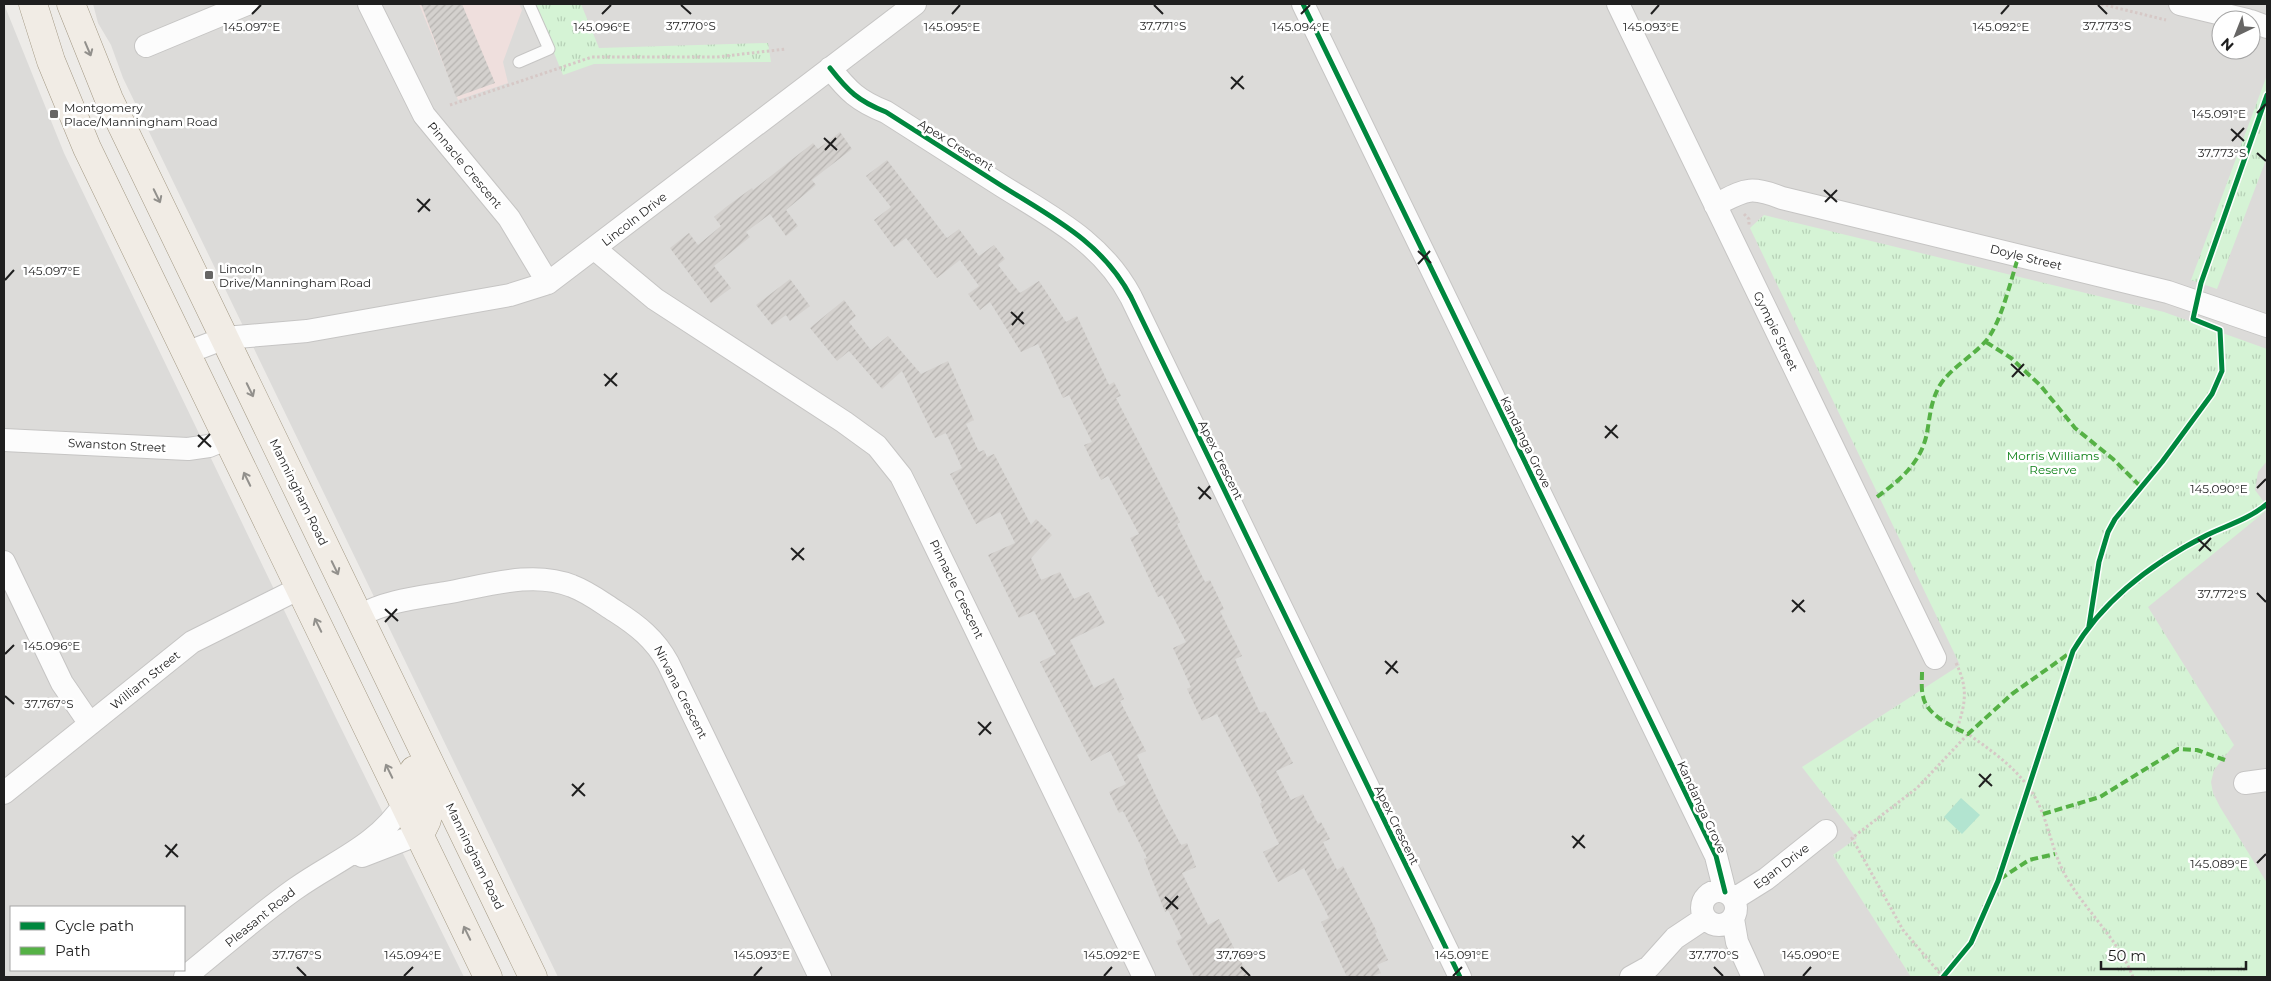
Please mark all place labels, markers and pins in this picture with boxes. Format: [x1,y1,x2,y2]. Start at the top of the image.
place label: Montgomery Place/Manningham Road [64,100,218,129]
marker: Montgomery Place/Manningham Road [48,108,60,120]
place label: Lincoln Drive/Manningham Road [219,261,371,290]
marker: Lincoln Drive/Manningham Road [203,269,215,281]

